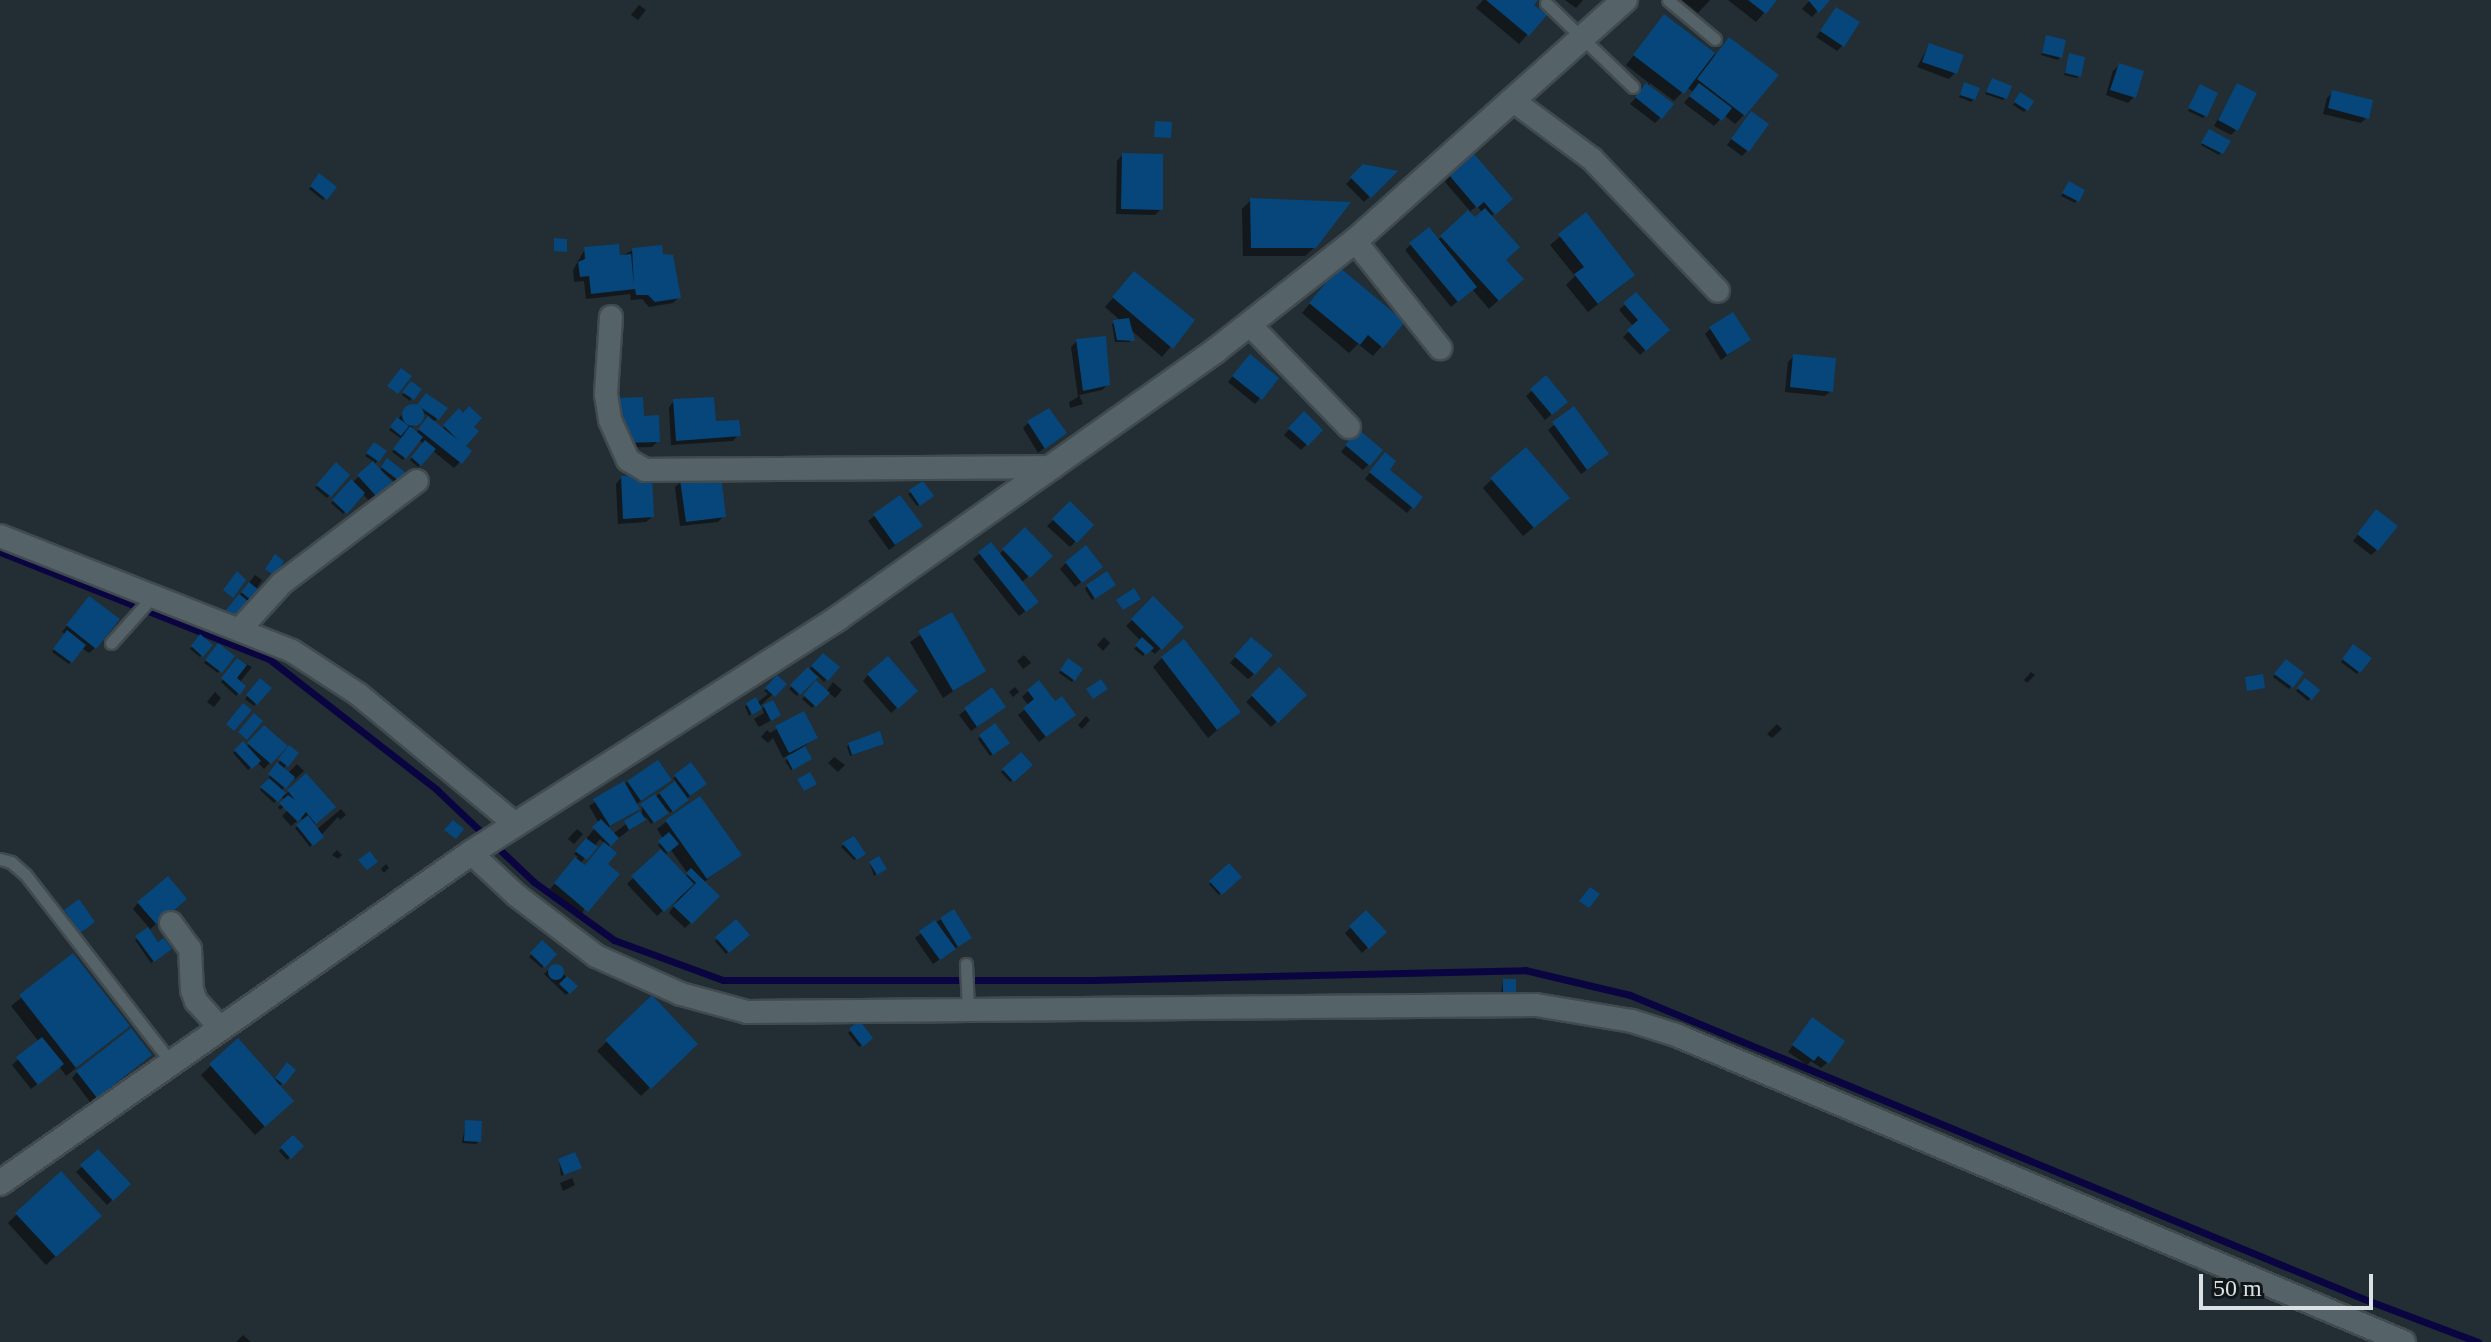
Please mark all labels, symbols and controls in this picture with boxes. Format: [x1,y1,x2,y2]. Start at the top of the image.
scale bar [2203,1258,2377,1308]
text: 50 m [2213,1275,2262,1301]

